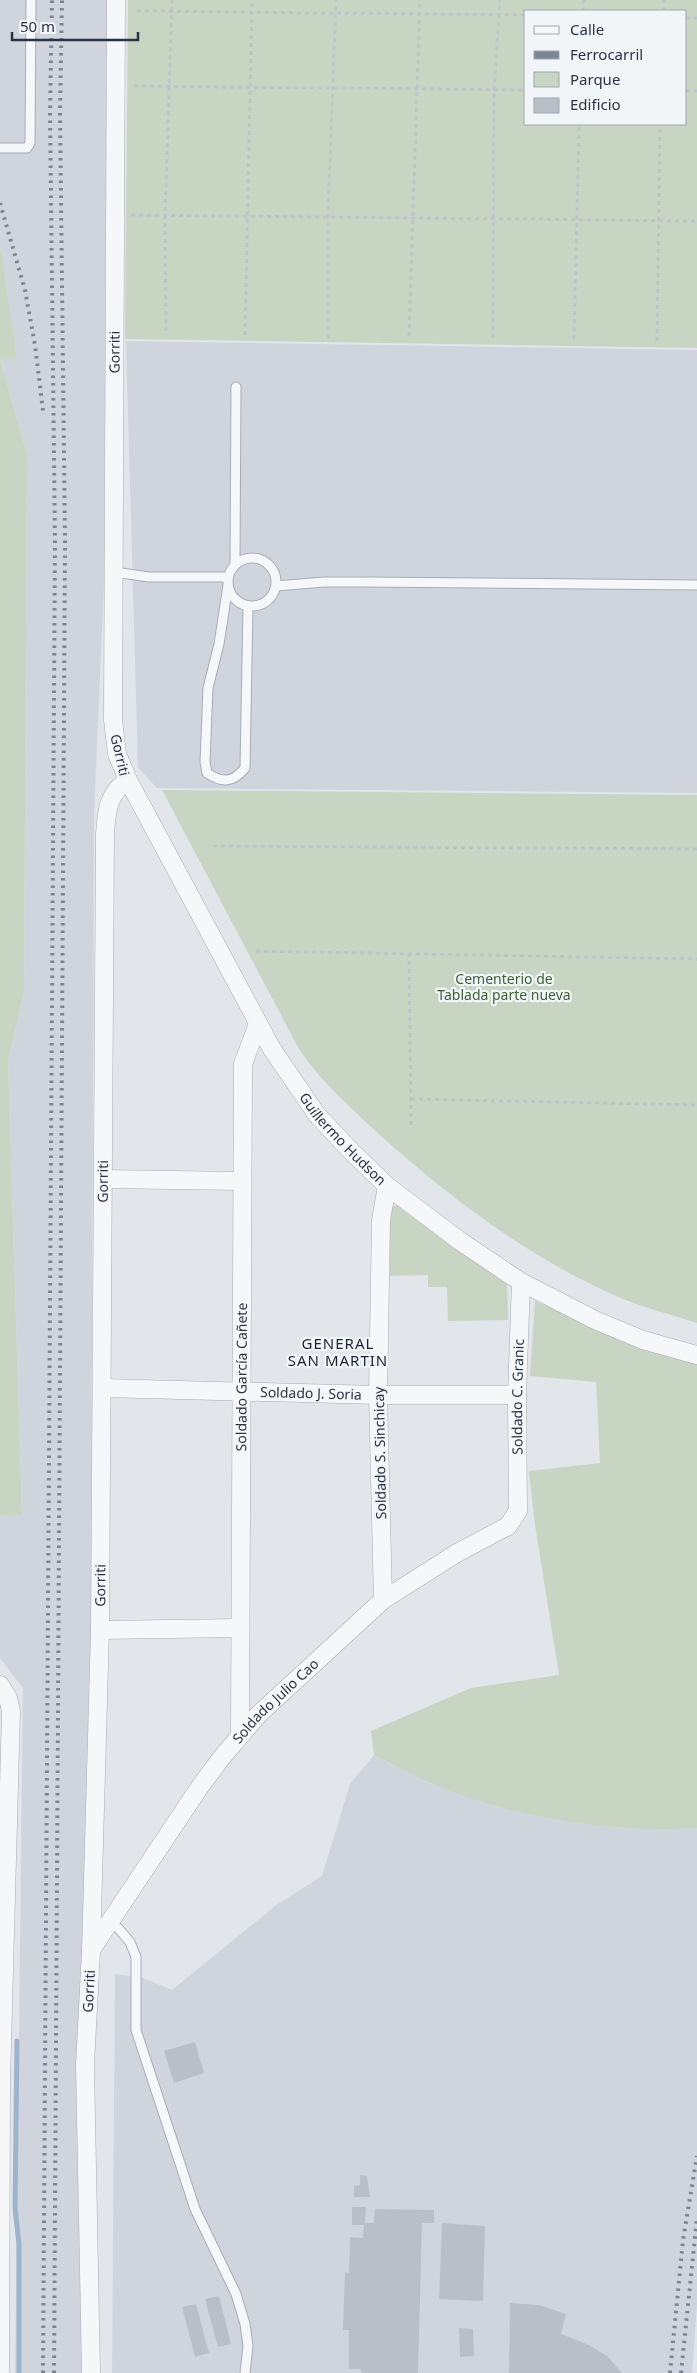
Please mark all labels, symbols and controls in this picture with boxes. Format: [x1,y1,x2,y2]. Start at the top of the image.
scale bar [12,10,139,42]
legend [524,10,687,125]
text: 50 m [20,16,55,36]
text: Calle [570,19,604,39]
text: Ferrocarril [570,44,643,64]
text: Parque [570,69,620,89]
text: Edificio [570,94,621,114]
street label: Gorriti [104,331,124,374]
street label: Gorriti [106,732,135,778]
park label: Cementerio de Tablada parte nueva [437,969,571,1004]
street label: Guillermo Hudson [295,1089,391,1189]
street label: Gorriti [93,1160,112,1203]
street label: Soldado García Cañete [231,1303,251,1451]
district label: GENERAL SAN MARTIN [288,1333,388,1370]
street label: Soldado C. Granic [507,1338,528,1455]
street label: Soldado J. Soria [260,1382,362,1404]
street label: Soldado S. Sinchicay [369,1386,390,1520]
street label: Gorriti [90,1564,109,1607]
street label: Soldado Julio Cao [228,1654,323,1747]
street label: Gorriti [78,1969,99,2013]

